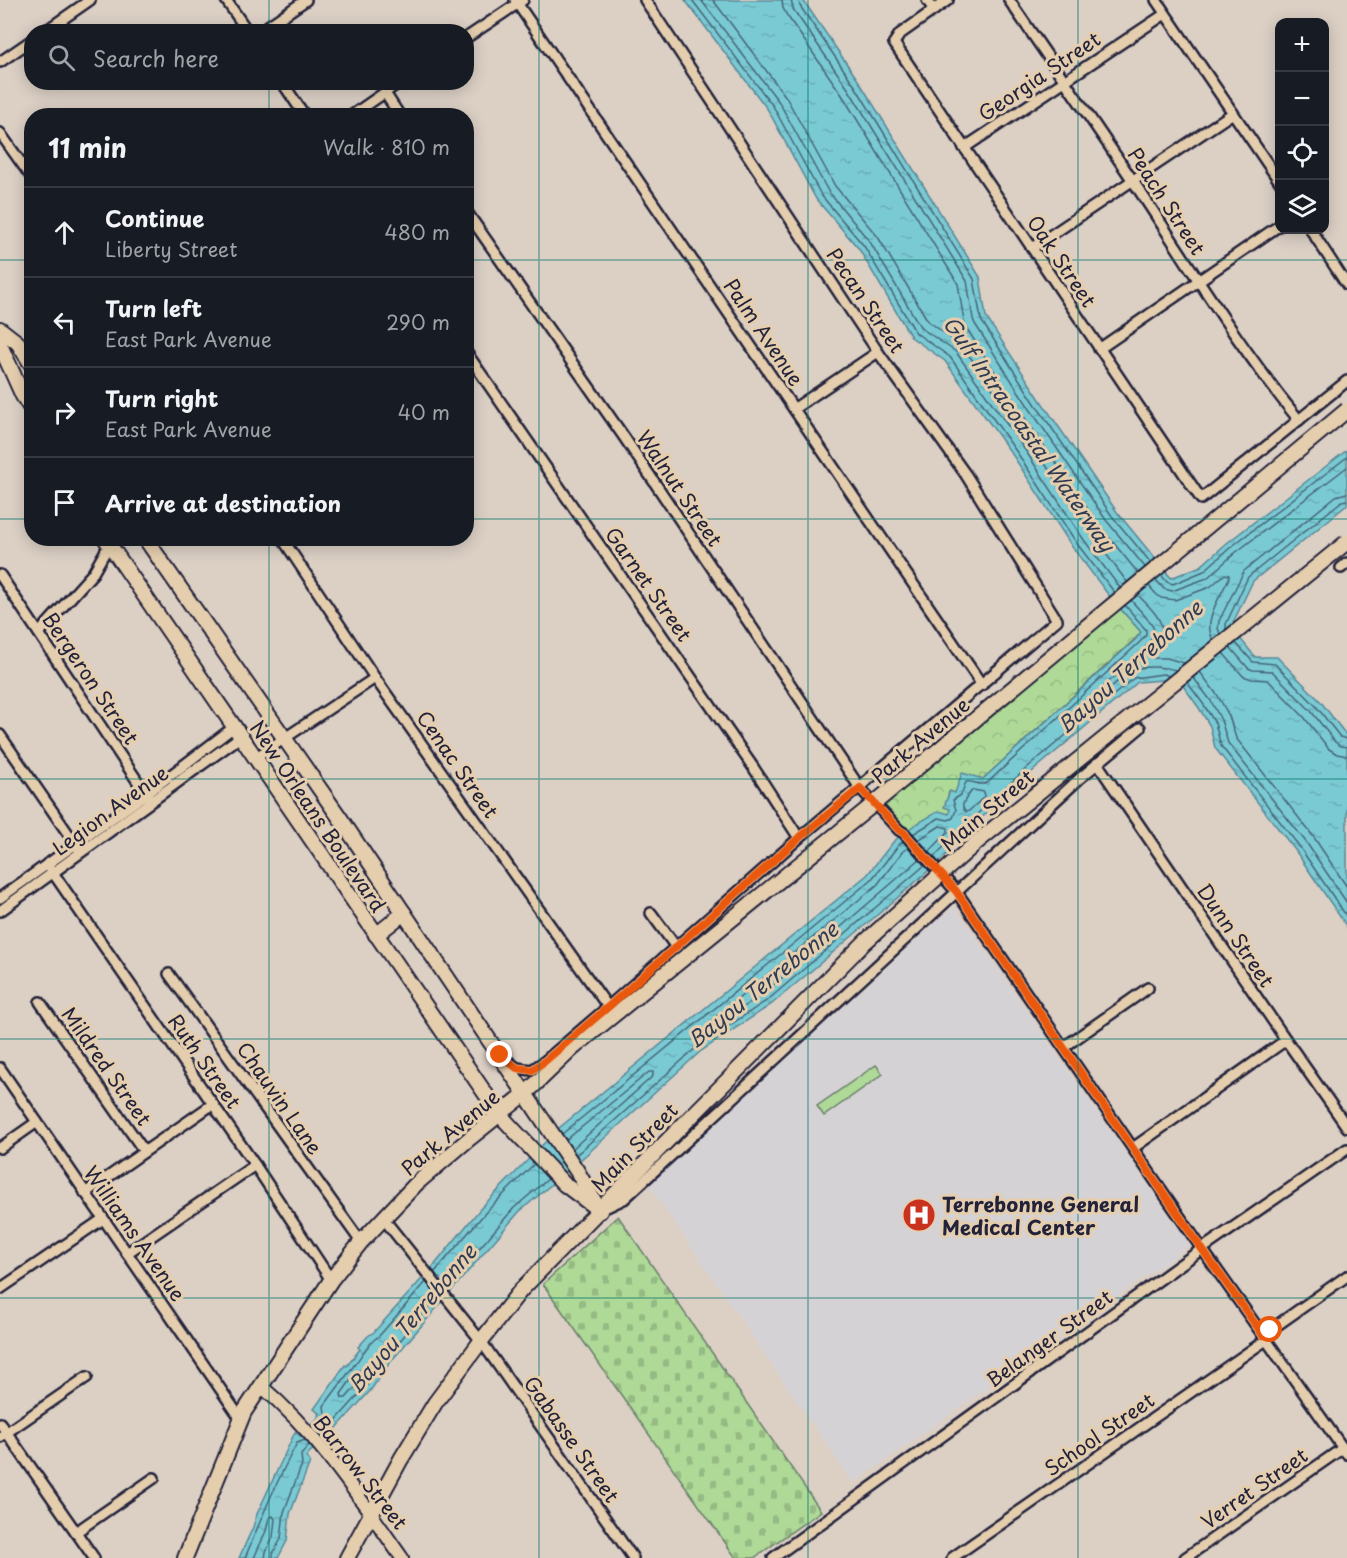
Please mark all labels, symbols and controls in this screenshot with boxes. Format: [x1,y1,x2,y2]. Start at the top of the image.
map controls [1275,18,1329,234]
button: + [1275,18,1329,72]
search box [24,24,474,90]
street label: Georgia Street [972,24,1106,128]
icon: search [45,41,78,74]
text: Search here [93,41,219,74]
button: − [1275,72,1329,126]
button: locate [1275,126,1329,180]
text: 11 min [48,128,127,167]
text: Walk · 810 m [323,132,450,162]
street label: Peach Street [1121,141,1213,261]
button: layers [1275,180,1329,234]
text: Continue [105,201,204,234]
street label: Oak Street [1020,209,1104,313]
icon: ahead [48,216,81,249]
text: 480 m [385,217,450,247]
text: Liberty Street [105,234,237,264]
street label: Pecan Street [820,241,912,359]
street label: Palm Avenue [717,272,811,392]
text: Turn left [105,291,202,324]
icon: left [48,306,81,339]
text: 290 m [386,307,450,337]
water label: Gulf Intracoastal Waterway [936,309,1125,559]
text: East Park Avenue [105,324,272,354]
text: Turn right [105,381,218,414]
icon: right [48,396,81,429]
text: 40 m [398,397,450,427]
text: East Park Avenue [105,414,272,444]
street label: Walnut Street [630,424,730,552]
icon: arrive [48,486,81,519]
text: Arrive at destination [105,486,341,519]
street label: Garnet Street [598,521,700,647]
water label: Bayou Terrebonne [1049,591,1210,740]
street label: Bergeron Street [36,606,146,750]
street label: Park Avenue [864,690,976,790]
street label: Cenac Street [410,704,506,824]
street label: New Orleans Boulevard [243,714,393,918]
street label: Legion Avenue [46,758,174,862]
street label: Main Street [934,762,1040,858]
street label: Dunn Street [1190,877,1282,993]
water label: Bayou Terrebonne [680,912,846,1055]
street label: Mildred Street [55,1000,159,1132]
street label: Ruth Street [161,1008,249,1114]
street label: Chauvin Lane [230,1035,330,1161]
route end [486,1041,512,1067]
street label: Park Avenue [394,1082,506,1182]
street label: Main Street [584,1096,684,1198]
street label: Williams Avenue [77,1159,193,1307]
place label: Terrebonne General Medical Center [942,1189,1139,1242]
hospital icon: Terrebonne General Medical Center [901,1197,937,1233]
water label: Bayou Terrebonne [339,1235,484,1400]
street label: Belanger Street [980,1282,1118,1394]
route start [1256,1316,1282,1342]
street label: Gabasse Street [517,1369,627,1509]
street label: School Street [1038,1385,1160,1483]
street label: Barrow Street [307,1408,415,1536]
street label: Verret Street [1195,1440,1313,1536]

